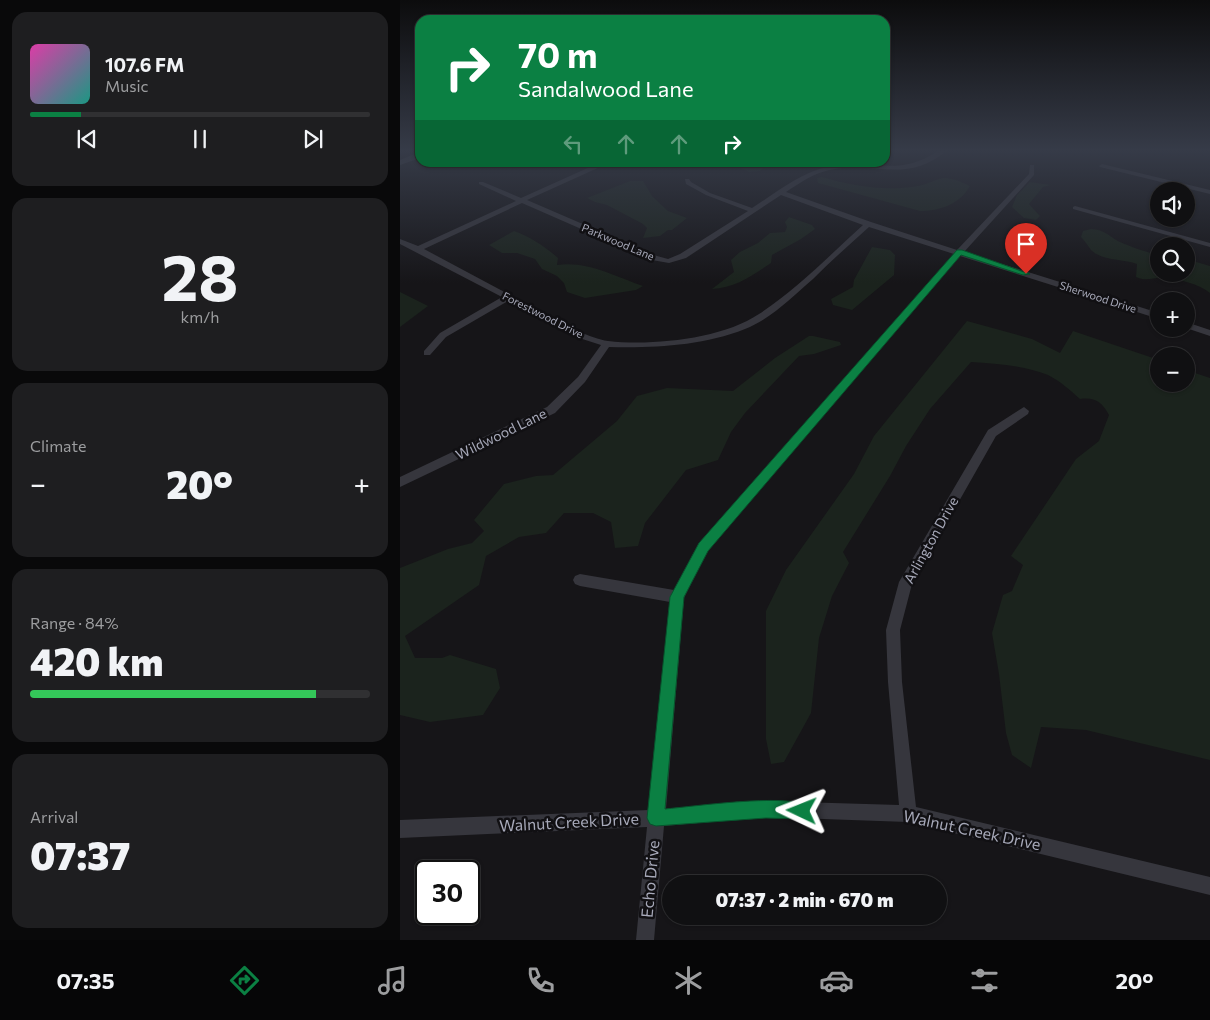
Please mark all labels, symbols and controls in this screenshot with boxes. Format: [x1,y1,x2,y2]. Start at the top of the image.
text: 70 m [518,32,598,75]
icon: right [435,35,500,100]
text: 107.6 FM [105,53,184,76]
text: Sandalwood Lane [518,75,694,102]
text: Music [105,76,149,95]
icon: previous [73,125,101,153]
icon: pause [186,125,214,153]
icon: next [299,125,327,153]
icon: left [559,130,587,158]
icon: ahead [612,130,640,158]
icon: ahead [665,130,693,158]
icon: right [718,130,746,158]
map controls [1150,182,1195,392]
button: sound [1150,182,1195,227]
street label: Parkwood Lane [580,220,657,263]
pin [1005,223,1047,274]
icon: arrive [1012,230,1040,258]
text: 28 [162,235,238,314]
button: search [1150,237,1195,282]
street label: Sherwood Drive [1058,278,1138,315]
street label: Forestwood Drive [501,289,586,341]
button: + [1150,292,1195,337]
text: km/h [181,307,219,326]
button: − [1150,347,1195,392]
street label: Wildwood Lane [453,404,549,463]
text: Climate [30,436,86,455]
text: 20° [166,460,233,507]
text: − [30,466,46,500]
text: + [354,466,370,500]
street label: Arlington Drive [900,493,961,586]
text: Range · 84% [30,613,118,632]
text: 420 km [30,637,164,684]
position arrow [775,784,827,836]
street label: Walnut Creek Drive [902,806,1043,853]
text: Arrival [30,807,78,826]
street label: Walnut Creek Drive [499,808,639,835]
text: 07:37 [30,831,130,878]
street label: Echo Drive [637,839,662,919]
speed limit sign: 30 [415,860,480,925]
text: 07:37 · 2 min · 670 m [715,888,894,911]
icon: directions [227,963,262,998]
icon: music [375,963,410,998]
icon: phone [523,963,558,998]
icon: climate [671,963,706,998]
icon: car [819,963,854,998]
icon: filters [967,963,1002,998]
text: 07:35 [57,967,114,994]
text: 20° [1115,967,1153,994]

